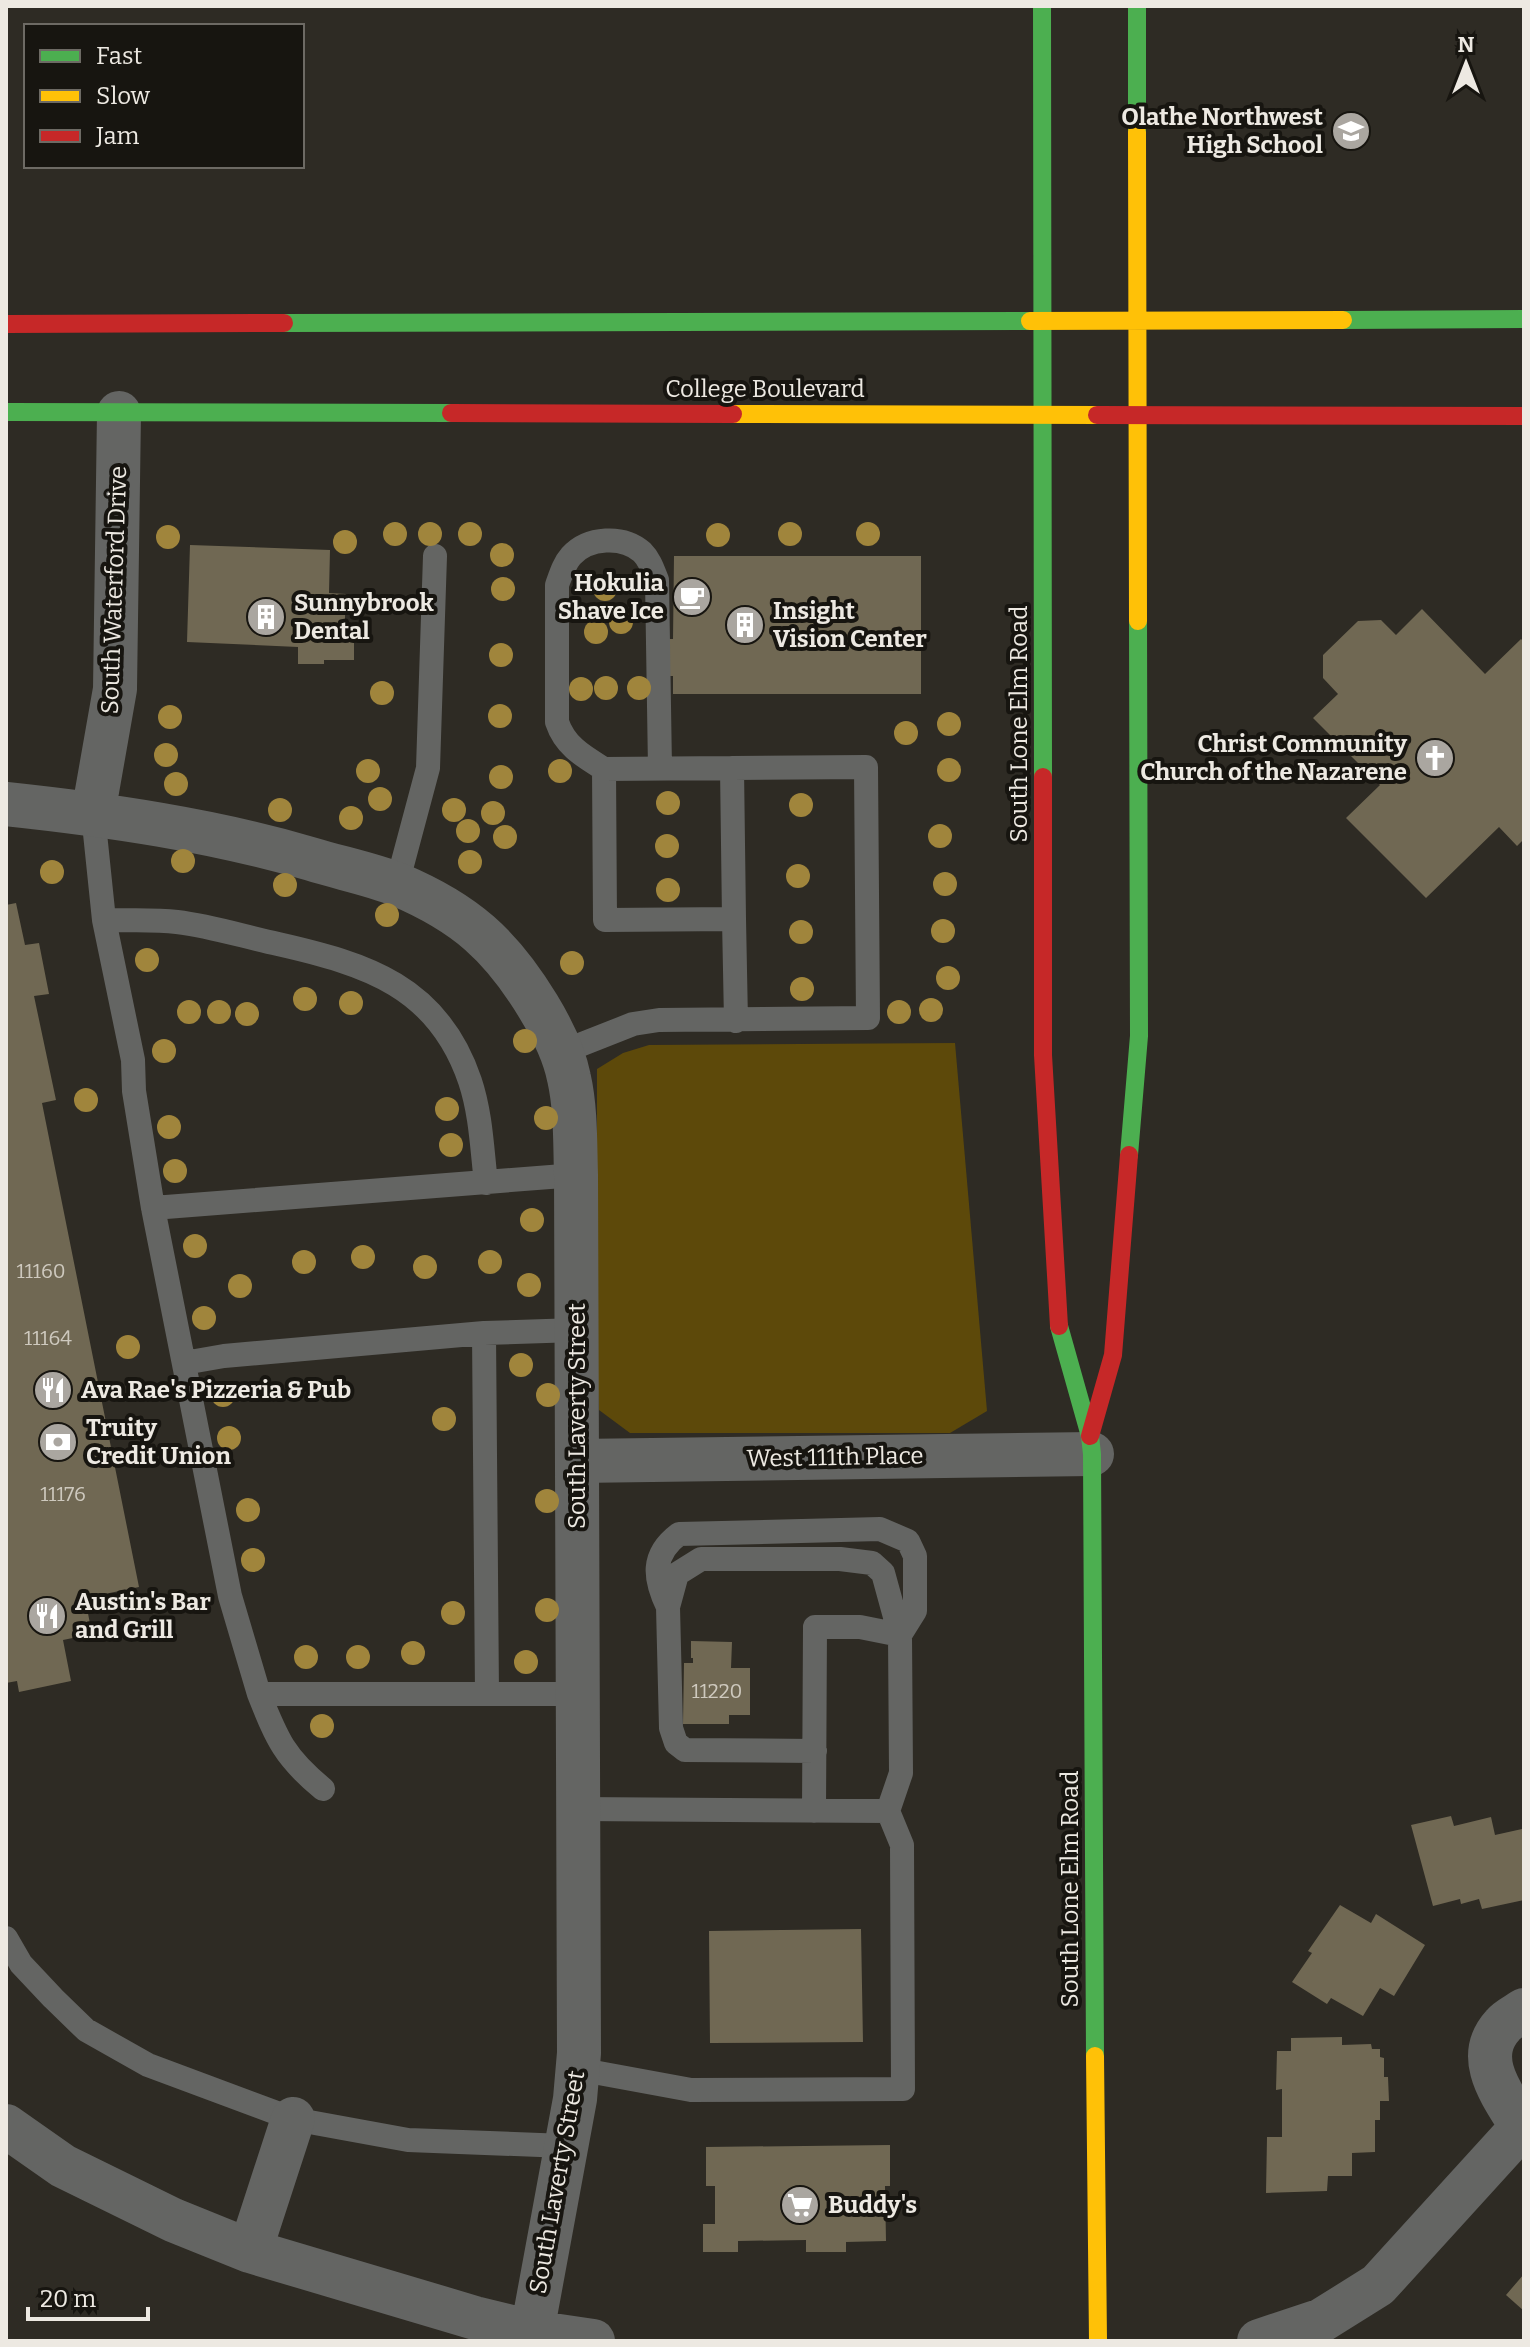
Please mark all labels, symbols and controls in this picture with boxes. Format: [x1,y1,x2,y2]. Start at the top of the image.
legend [24,24,304,168]
north arrow [1426,24,1506,104]
text: N [1458,31,1475,58]
text: Fast [96,42,142,70]
text: Slow [96,82,151,110]
place label: Olathe Northwest High School [1121,103,1324,159]
school or university icon: Olathe Northwest High School [1330,110,1372,152]
text: Jam [95,122,140,150]
street label: College Boulevard [665,375,865,403]
street label: South Waterford Drive [96,465,132,715]
place label: Hokulia Shave Ice [558,569,665,625]
cafe icon: Hokulia Shave Ice [671,576,713,618]
place label: Sunnybrook Dental [294,589,435,645]
building icon: Sunnybrook Dental [245,596,287,638]
place label: Insight Vision Center [773,597,927,653]
building icon: Insight Vision Center [724,604,766,646]
street label: South Lone Elm Road [1005,606,1033,842]
place label: Christ Community Church of the Nazarene [1140,730,1408,786]
church icon: Christ Community Church of the Nazarene [1414,737,1456,779]
house number: 11160 [17,1259,65,1283]
street label: South Laverty Street [563,1303,591,1529]
house number: 11164 [24,1326,72,1350]
restaurant icon: Ava Rae's Pizzeria & Pub [32,1369,74,1411]
place label: Ava Rae's Pizzeria & Pub [81,1376,351,1404]
place label: Truity Credit Union [86,1414,231,1470]
bank icon: Truity Credit Union [37,1421,79,1463]
street label: West 111th Place [746,1441,924,1473]
house number: 11176 [40,1482,86,1506]
place label: Austin's Bar and Grill [75,1588,211,1644]
restaurant icon: Austin's Bar and Grill [26,1595,68,1637]
house number: 11220 [692,1679,742,1703]
street label: South Lone Elm Road [1056,1771,1084,2007]
street label: South Laverty Street [524,2068,590,2296]
supermarket icon: Buddy's [779,2184,821,2226]
place label: Buddy's [828,2191,917,2219]
scale bar [28,2271,148,2321]
text: 20 m [40,2285,96,2313]

